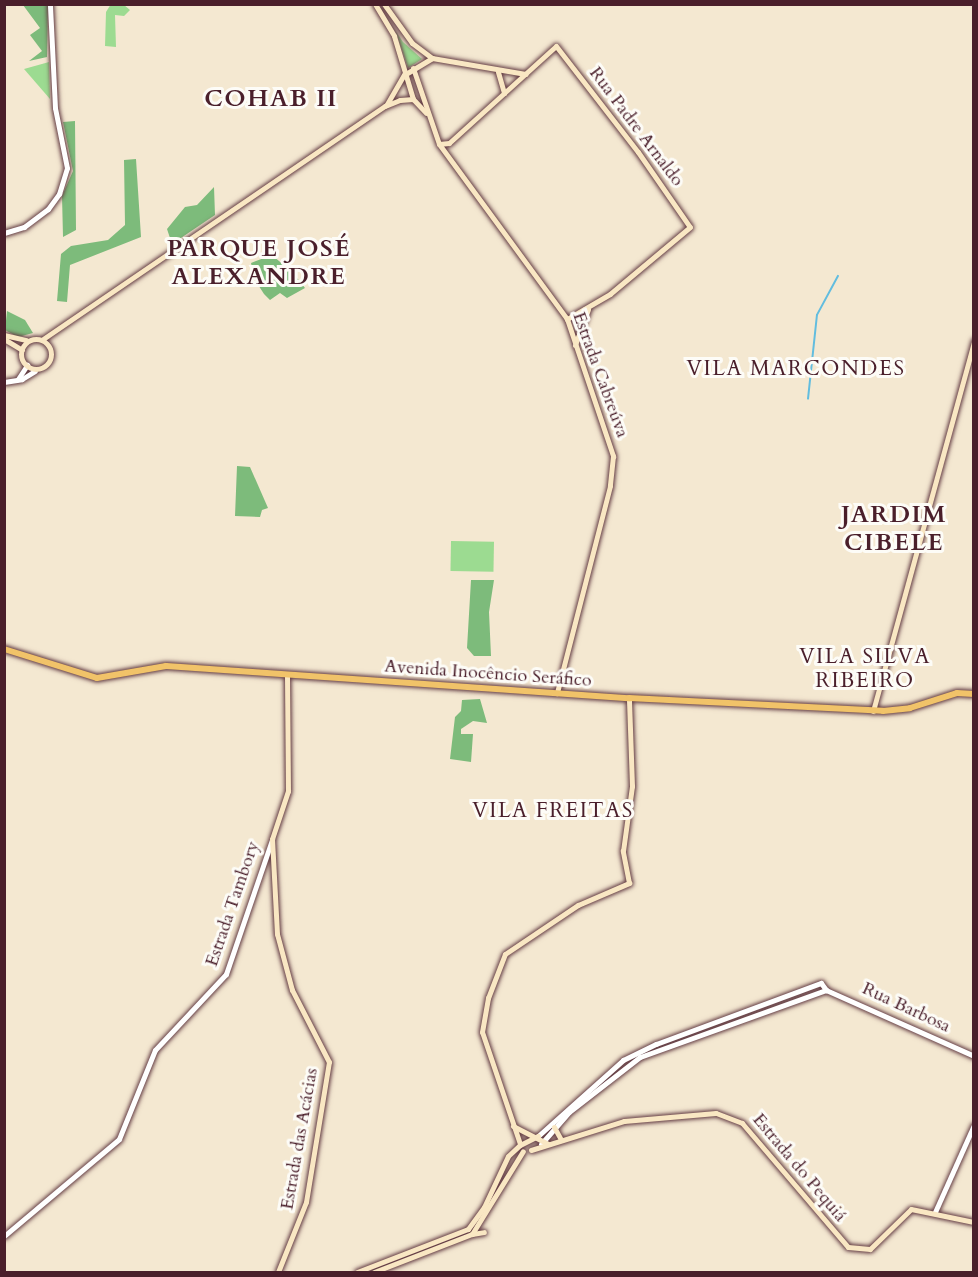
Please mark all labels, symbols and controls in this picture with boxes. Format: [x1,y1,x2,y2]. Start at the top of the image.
street label: Rua Padre Arnaldo [584,63,688,191]
district label: COHAB II [204,85,338,113]
district label: PARQUE JOSÉ ALEXANDRE [167,235,351,291]
street label: Estrada Cabreúva [567,309,633,441]
district label: VILA MARCONDES [687,356,905,382]
district label: JARDIM CIBELE [841,501,947,557]
district label: VILA SILVA RIBEIRO [799,644,931,694]
street label: Avenida Inocêncio Seráfico [384,656,592,692]
district label: VILA FREITAS [472,798,634,824]
street label: Estrada Tambory [201,839,265,969]
street label: Rua Barbosa [859,978,953,1038]
street label: Estrada das Acácias [277,1066,323,1212]
street label: Estrada do Pequiá [747,1109,851,1227]

